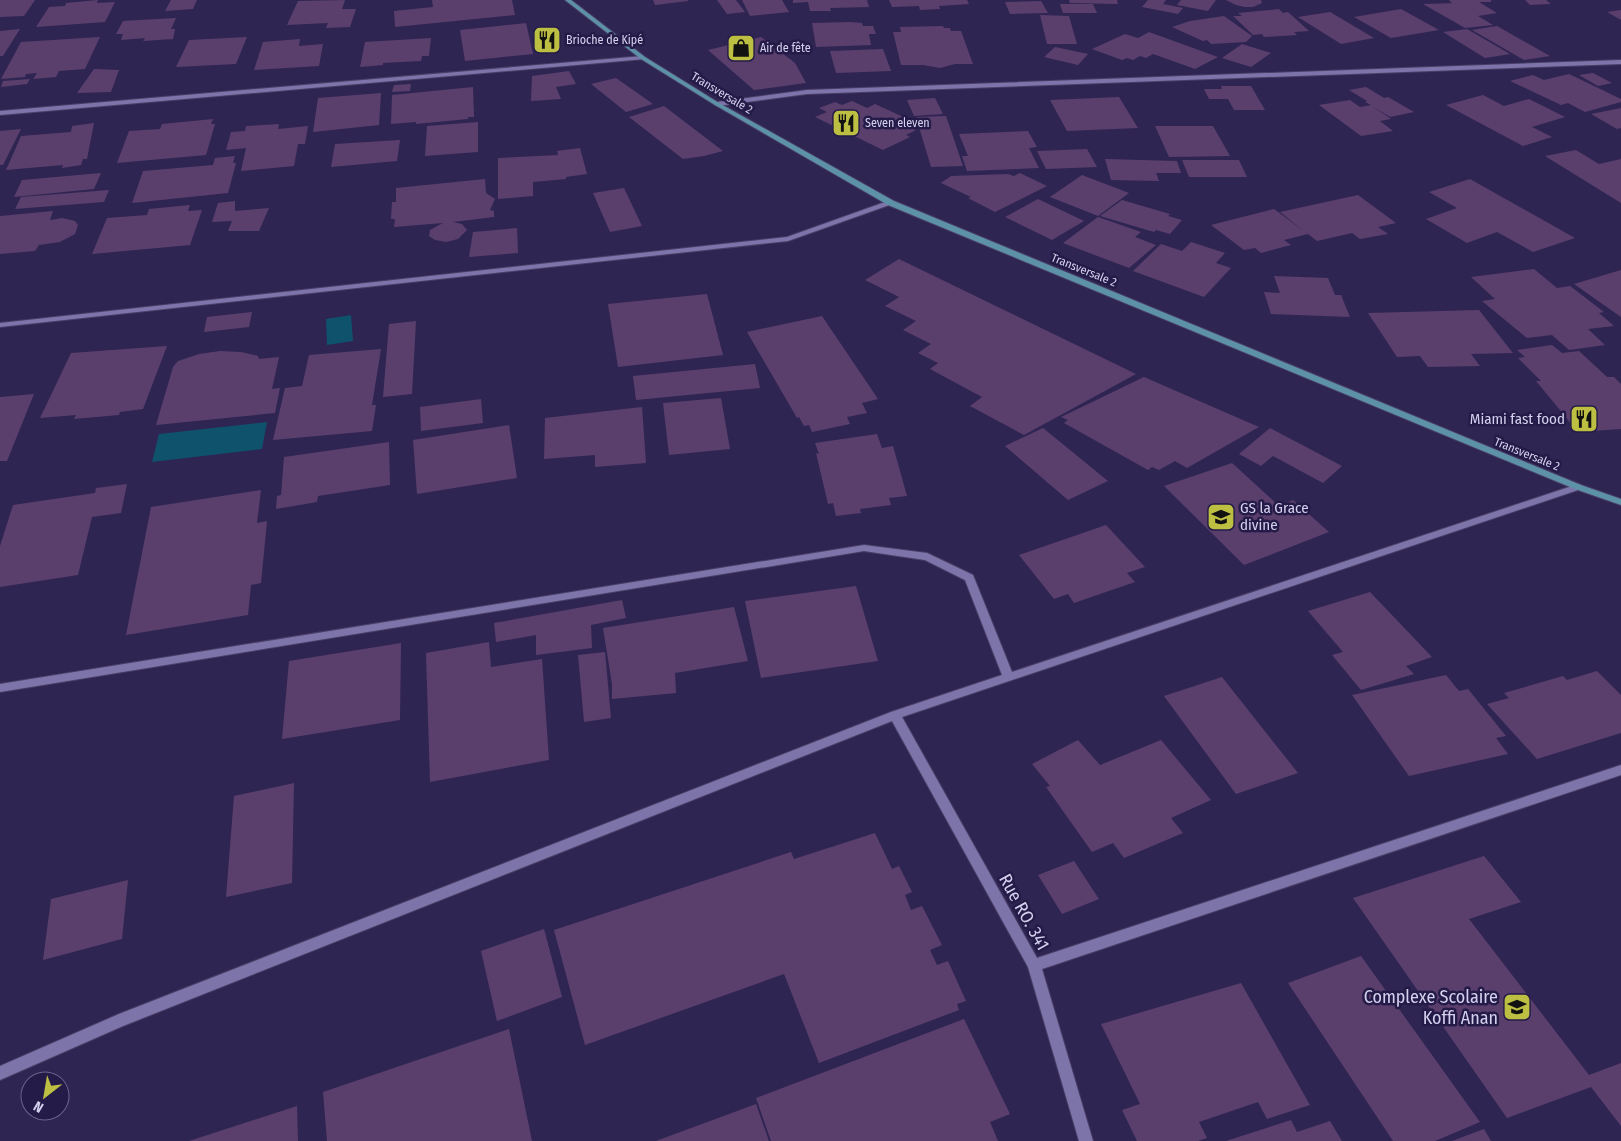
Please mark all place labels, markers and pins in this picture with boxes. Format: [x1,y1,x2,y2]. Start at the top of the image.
restaurant icon: Brioche de Kipé [532,25,562,55]
place label: Brioche de Kipé [566,33,643,47]
shop icon: Air de fête [726,33,756,63]
place label: Air de fête [760,41,811,55]
restaurant icon: Seven eleven [831,108,861,138]
place label: Seven eleven [865,116,930,130]
restaurant icon: Miami fast food [1569,404,1599,434]
place label: Miami fast food [1470,410,1565,428]
place label: GS la Grace divine [1240,499,1309,534]
school or university icon: GS la Grace divine [1206,502,1236,532]
place label: Complexe Scolaire Koffi Anan [1364,986,1498,1029]
school or university icon: Complexe Scolaire Koffi Anan [1502,992,1532,1022]

